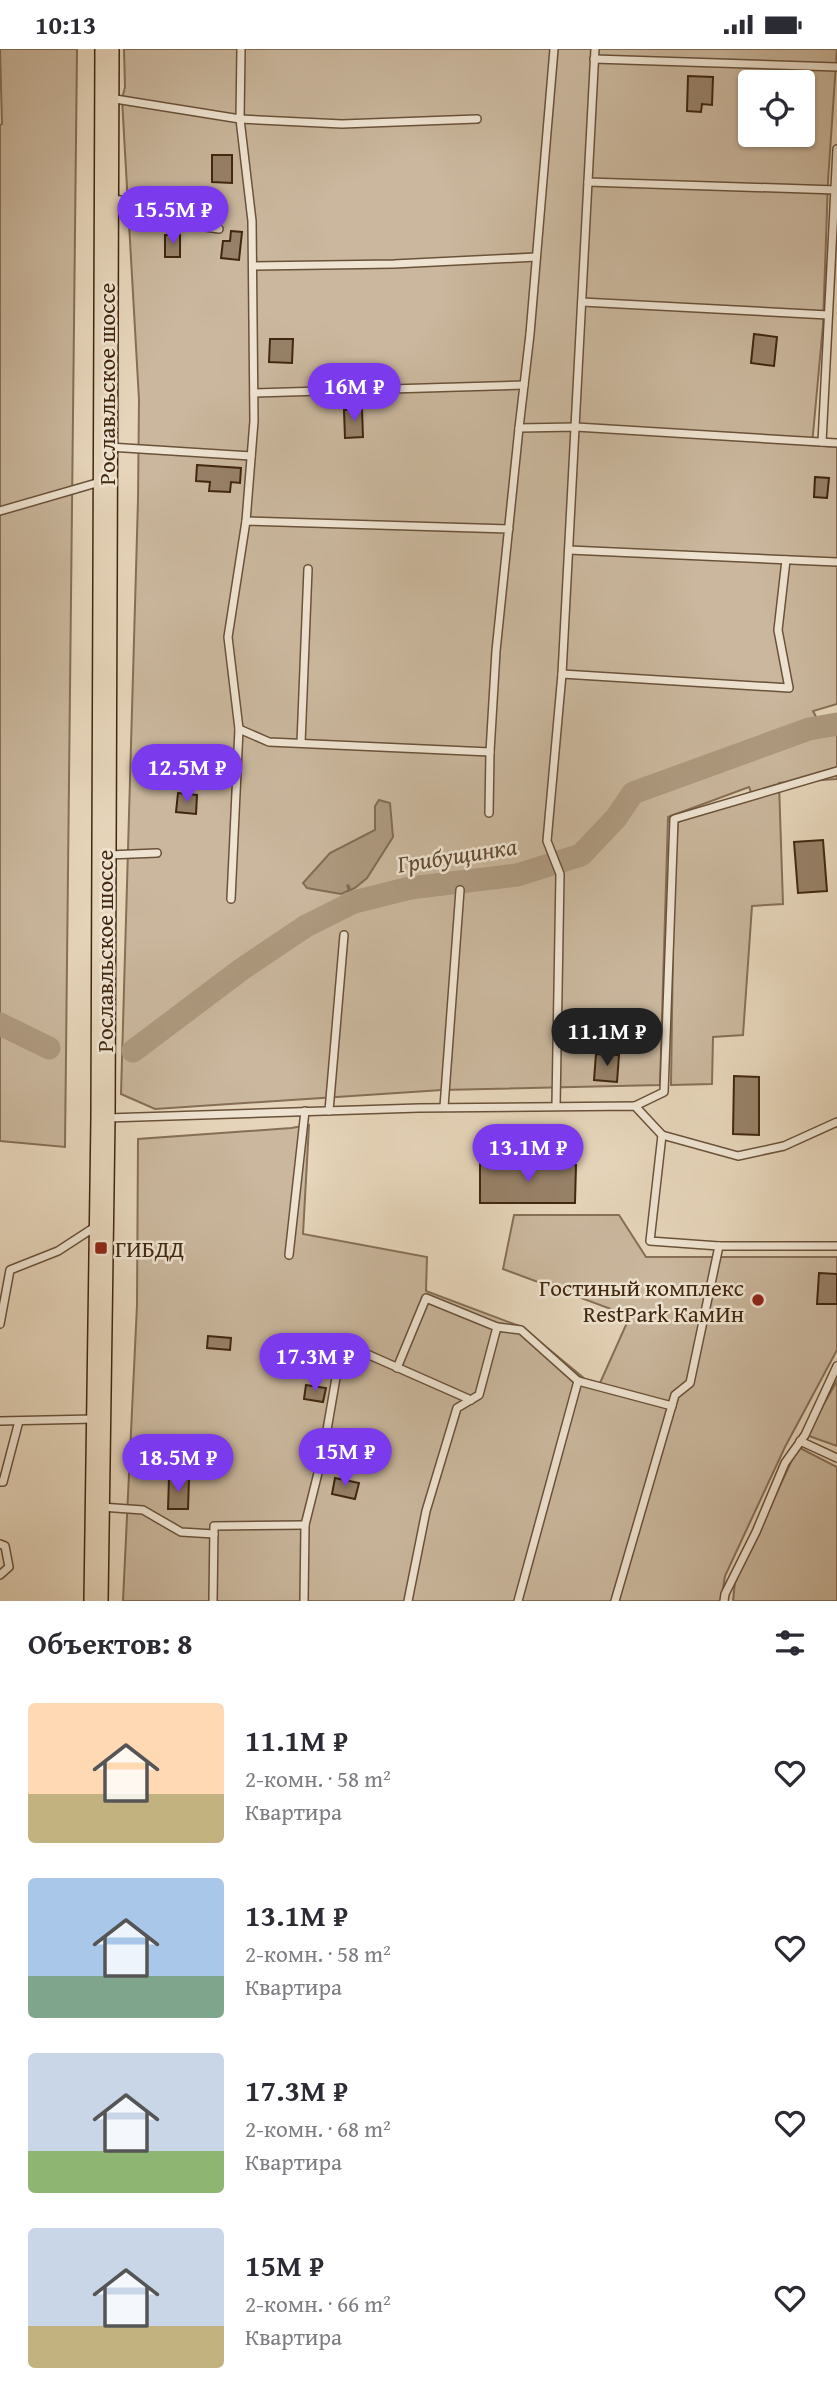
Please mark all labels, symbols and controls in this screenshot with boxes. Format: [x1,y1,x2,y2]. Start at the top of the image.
text: 10:13 [35,5,96,44]
map controls [738,70,815,147]
button: locate [738,70,815,147]
pin: 15.5M ₽ [108,187,238,246]
text: 15.5M ₽ [133,192,213,225]
street label: Рославльское шоссе [90,283,123,485]
pin: 16M ₽ [305,363,403,423]
text: 16M ₽ [324,369,384,402]
pin: 12.5M ₽ [122,745,252,804]
text: 12.5M ₽ [147,750,227,783]
water label: Грибущинка [394,828,519,882]
street label: Рославльское шоссе [88,850,121,1052]
pin: 11.1M ₽ [542,1009,672,1068]
text: 11.1M ₽ [567,1014,647,1047]
pin: 13.1M ₽ [463,1125,593,1184]
text: 13.1M ₽ [488,1130,568,1163]
place label: ГИБДД [115,1232,184,1265]
marker: ГИБДД [93,1240,109,1256]
place label: Гостиный комплекс RestPark КамИн [539,1271,744,1330]
marker: Гостиный комплекс RestPark КамИн [750,1292,766,1308]
pin: 17.3M ₽ [250,1333,380,1393]
text: 17.3M ₽ [275,1339,355,1372]
pin: 15M ₽ [296,1429,394,1488]
text: 15M ₽ [315,1434,375,1467]
pin: 18.5M ₽ [113,1435,243,1494]
text: 18.5M ₽ [138,1440,218,1473]
text: Объектов: 8 [28,1621,192,1665]
icon: filters [771,1624,809,1662]
text: 11.1M ₽ [245,1718,348,1762]
icon: home [84,1731,168,1815]
icon: heart [771,1754,809,1792]
text: 2-комн. · 58 m² [245,1762,391,1795]
text: Квартира [245,1795,342,1828]
text: 13.1M ₽ [245,1893,348,1937]
icon: home [84,1906,168,1990]
icon: heart [771,1929,809,1967]
text: 2-комн. · 58 m² [245,1937,391,1970]
text: Квартира [245,1970,342,2003]
text: 17.3M ₽ [245,2068,348,2112]
icon: home [84,2081,168,2165]
icon: heart [771,2104,809,2142]
text: 2-комн. · 68 m² [245,2112,391,2145]
text: Квартира [245,2145,342,2178]
text: 15M ₽ [245,2243,324,2287]
icon: home [84,2256,168,2340]
icon: heart [771,2279,809,2317]
text: 2-комн. · 66 m² [245,2287,391,2320]
text: Квартира [245,2320,342,2353]

